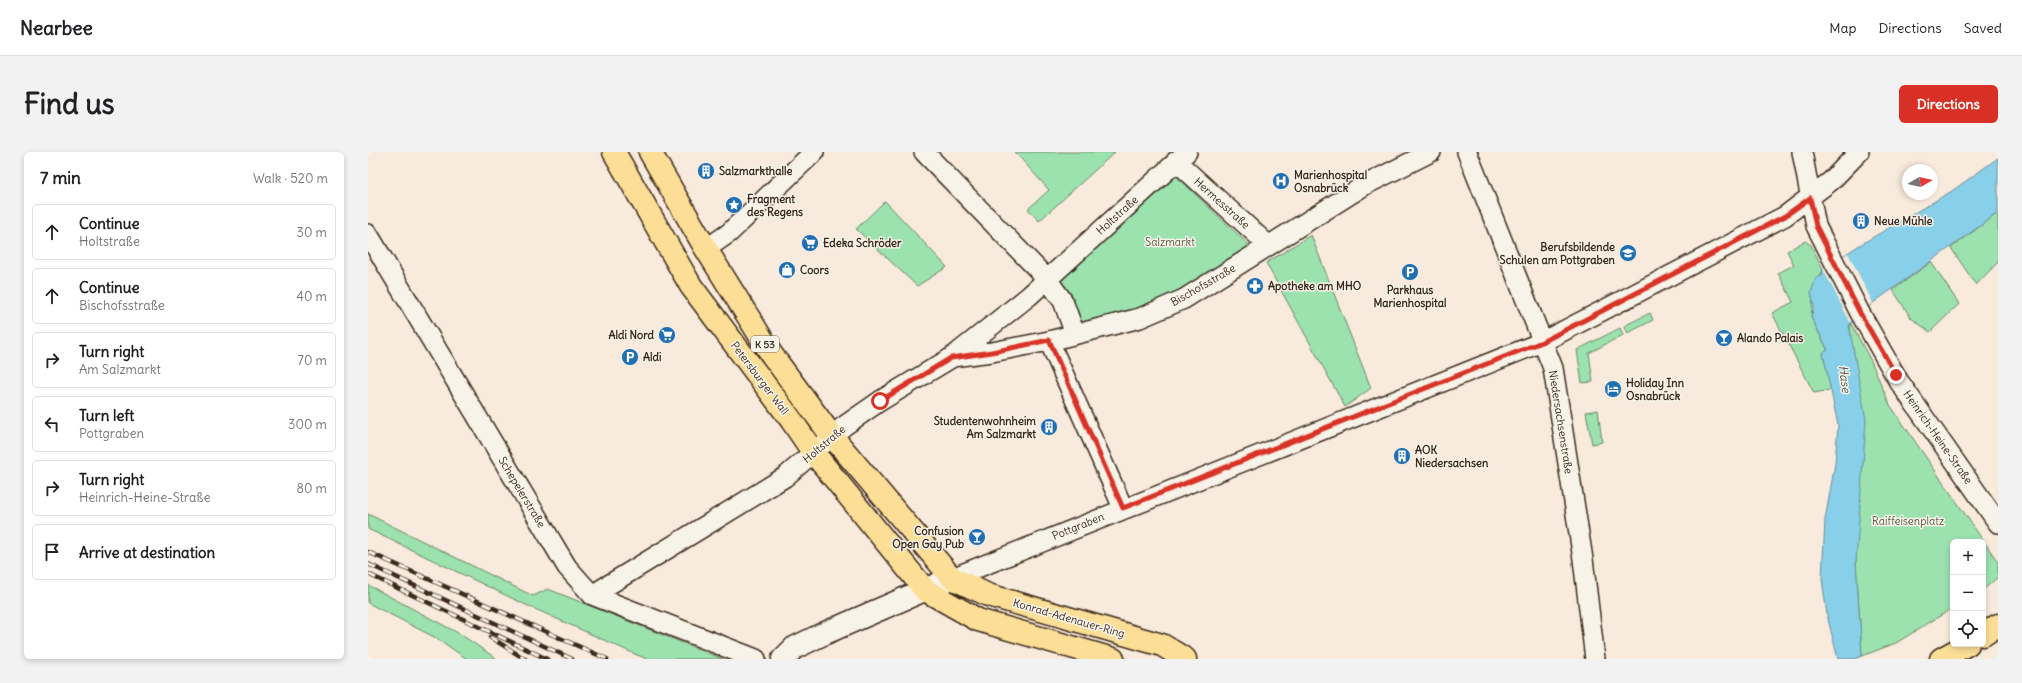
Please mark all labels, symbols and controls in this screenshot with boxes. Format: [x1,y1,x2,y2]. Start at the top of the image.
text: Nearbee [20,16,93,40]
text: Map [1829,19,1856,37]
text: Directions [1878,19,1942,37]
text: Saved [1964,19,2002,37]
button: Directions [1899,85,1998,123]
text: Find us [24,86,115,122]
building icon: Salzmarkthalle [696,161,716,181]
place label: Salzmarkthalle [719,164,792,178]
north arrow [1902,164,1938,200]
text: 7 min [40,167,81,189]
place label: Marienhospital Osnabrück [1294,168,1367,195]
text: Walk · 520 m [253,170,328,187]
hospital icon: Marienhospital Osnabrück [1271,171,1291,191]
street label: Hermesstraße [1191,174,1253,232]
place label: Fragment des Regens [747,192,803,220]
street label: Holtstraße [1093,193,1141,237]
place icon: Fragment des Regens [724,195,744,215]
building icon: Neue Mühle [1851,211,1871,231]
text: Continue [79,214,140,233]
place label: Neue Mühle [1874,214,1932,228]
icon: ahead [41,221,63,243]
text: 30 m [297,224,327,241]
text: Holtstraße [79,233,140,250]
supermarket icon: Edeka Schröder [800,233,820,253]
park label: Salzmarkt [1145,235,1195,249]
place label: Edeka Schröder [823,236,902,250]
place label: Berufsbildende Schulen am Pottgraben [1500,240,1616,268]
school or university icon: Berufsbildende Schulen am Pottgraben [1618,243,1638,263]
shop icon: Coors [777,260,797,280]
street label: Bischofsstraße [1168,261,1238,309]
parking icon: Parkhaus Marienhospital [1400,262,1420,282]
place label: Coors [800,263,829,277]
pharmacy icon: Apotheke am MHO [1245,276,1265,296]
text: Continue [79,278,140,297]
place label: Apotheke am MHO [1268,279,1362,294]
place label: Parkhaus Marienhospital [1373,283,1447,311]
icon: ahead [41,285,63,307]
text: 40 m [296,288,327,305]
text: Bischofsstraße [79,297,165,314]
supermarket icon: Aldi Nord [657,325,677,345]
place label: Aldi Nord [608,328,655,342]
bar icon: Alando Palais [1714,328,1734,348]
place label: Alando Palais [1737,331,1803,345]
road number: K 53 [751,336,779,352]
street label: Petersburger Wall [728,339,792,417]
text: Turn right [79,342,144,361]
parking icon: Aldi [620,347,640,367]
icon: right [41,349,63,371]
place label: Aldi [643,350,661,364]
text: 70 m [298,352,327,369]
text: Am Salzmarkt [79,361,161,378]
water label: Hase [1836,364,1855,395]
route end [1887,366,1905,384]
street label: Niedersachsenstraße [1546,369,1576,475]
place label: Holiday Inn Osnabrück [1626,376,1685,403]
hotel icon: Holiday Inn Osnabrück [1603,379,1623,399]
street label: Heinrich-Heine-Straße [1900,387,1976,487]
route start [871,392,889,410]
text: Turn left [79,406,134,425]
icon: left [41,413,63,435]
place label: Studentenwohnheim Am Salzmarkt [934,414,1036,441]
text: 300 m [288,416,327,433]
building icon: Studentenwohnheim Am Salzmarkt [1039,417,1059,437]
street label: Holtstraße [800,422,848,466]
text: Pottgraben [79,425,144,442]
place label: AOK Niedersachsen [1415,443,1489,470]
building icon: AOK Niedersachsen [1392,446,1412,466]
street label: Schepelerstraße [495,454,549,530]
text: Turn right [79,470,144,489]
icon: right [41,477,63,499]
text: 80 m [296,480,327,497]
text: Heinrich-Heine-Straße [79,489,210,506]
street label: Pottgraben [1050,509,1106,543]
park label: Raiffeisenplatz [1872,514,1944,528]
place label: Confusion Open Gay Pub [892,524,965,552]
bar icon: Confusion Open Gay Pub [967,527,987,547]
map controls [1950,539,1986,647]
button: + [1950,539,1986,575]
icon: arrive [41,541,63,563]
text: Arrive at destination [79,543,215,562]
button: − [1950,575,1986,611]
street label: Konrad-Adenauer-Ring [1011,595,1127,641]
button: locate [1950,611,1986,647]

